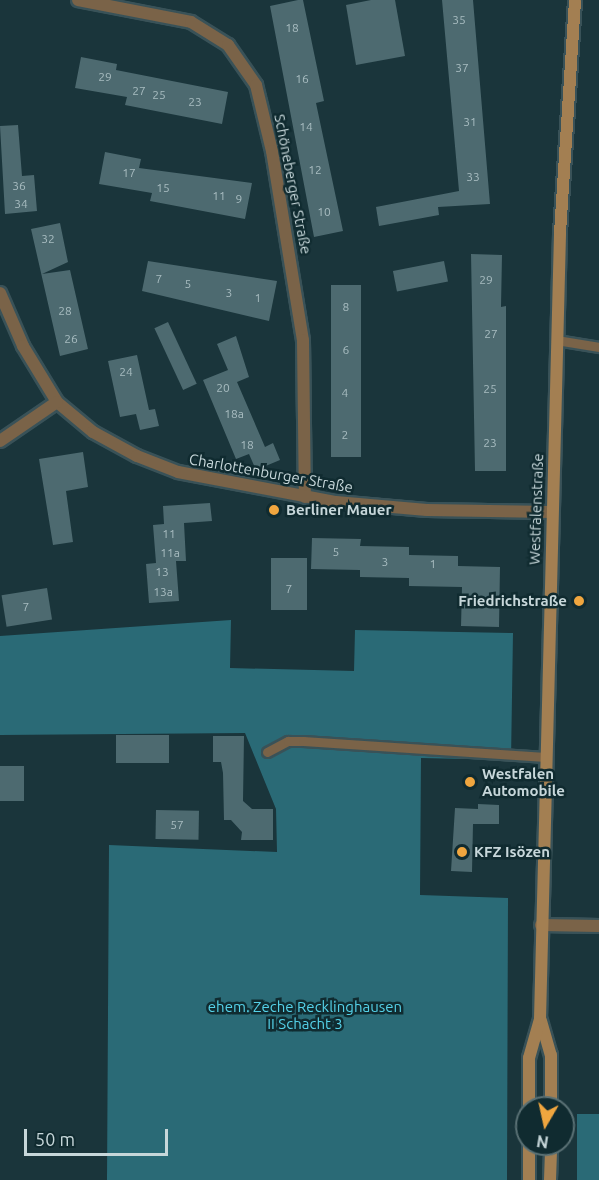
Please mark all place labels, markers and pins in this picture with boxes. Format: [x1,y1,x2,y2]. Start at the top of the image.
place label: Berliner Mauer [286,501,392,519]
marker: Berliner Mauer [267,503,281,517]
place label: Friedrichstraße [458,592,567,610]
marker: Friedrichstraße [572,594,586,608]
place label: Westfalen Automobile [482,764,565,799]
marker: Westfalen Automobile [463,775,477,789]
place label: KFZ Isözen [474,843,550,861]
marker: KFZ Isözen [455,845,469,859]

